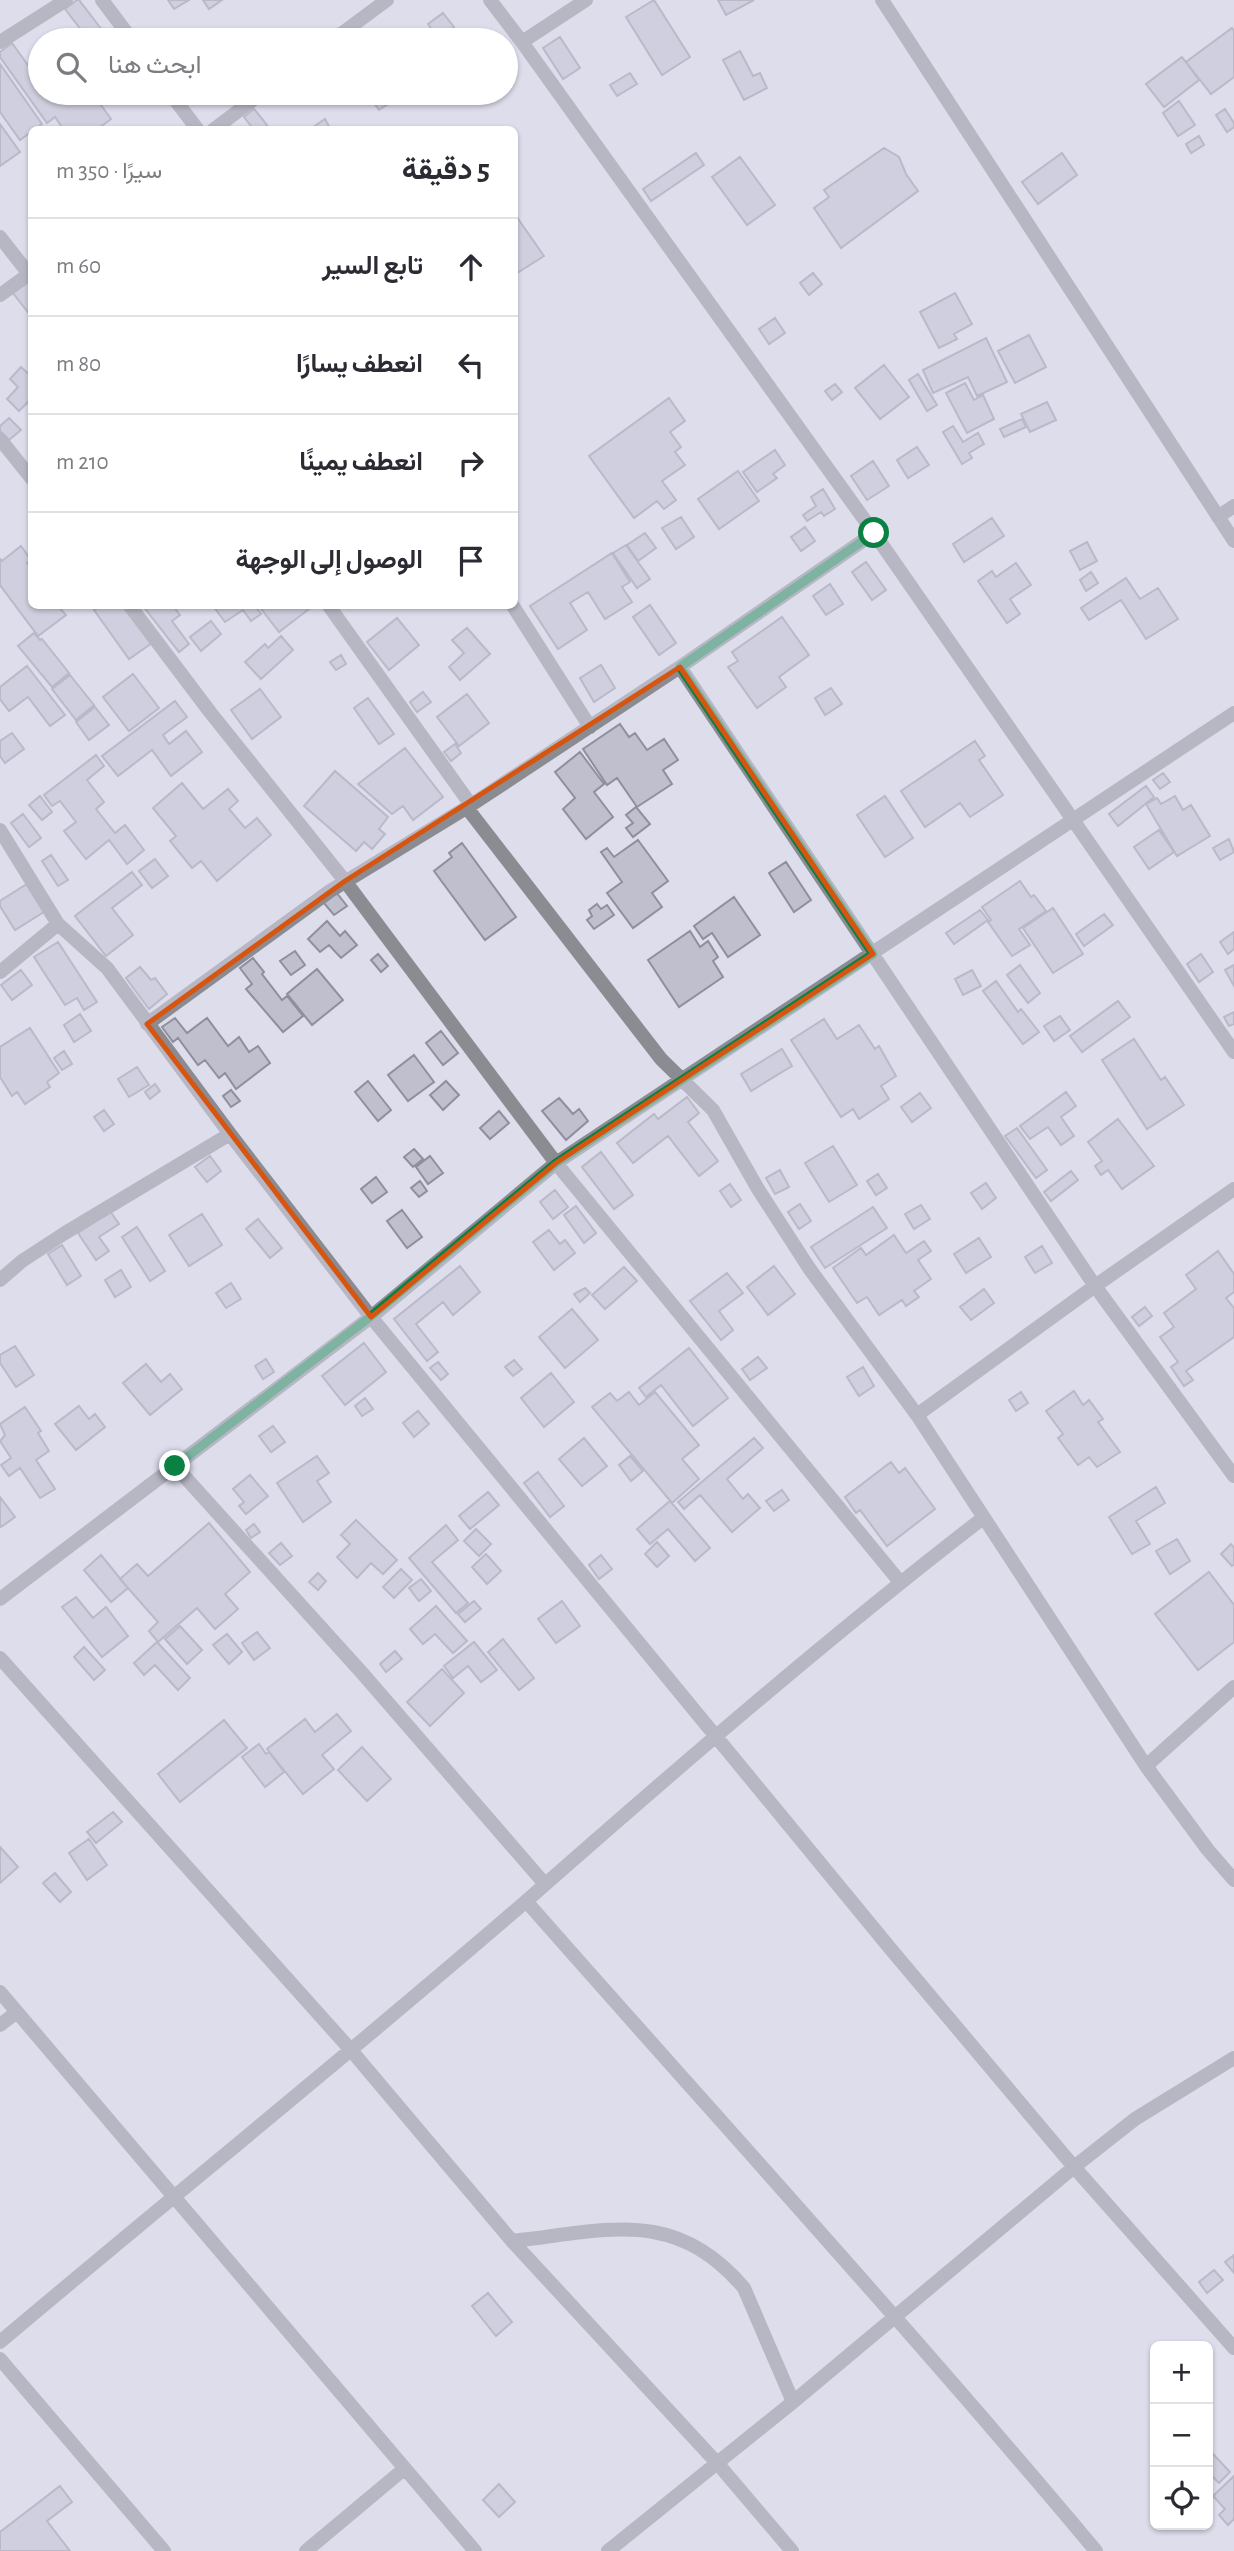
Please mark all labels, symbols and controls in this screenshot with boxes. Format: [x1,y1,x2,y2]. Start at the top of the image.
search box [28,28,518,105]
icon: search [52,48,90,86]
text: ابحث هنا [108,52,202,78]
text: 5 دقيقة [402,155,490,185]
text: سيرًا · 350 m [56,160,162,183]
icon: ahead [452,248,490,286]
text: تابع السير [322,253,423,279]
text: 60 m [56,255,101,278]
icon: left [452,346,490,384]
text: انعطف يسارًا [296,351,423,377]
text: 80 m [56,353,101,376]
icon: right [452,444,490,482]
text: انعطف يمينًا [299,449,423,475]
text: 210 m [56,451,109,474]
route start [858,517,889,548]
icon: arrive [452,542,490,580]
text: الوصول إلى الوجهة [235,547,423,573]
route end [159,1450,190,1481]
map controls [1150,2341,1213,2530]
button: + [1150,2341,1213,2404]
button: − [1150,2404,1213,2467]
button: locate [1150,2467,1213,2530]

